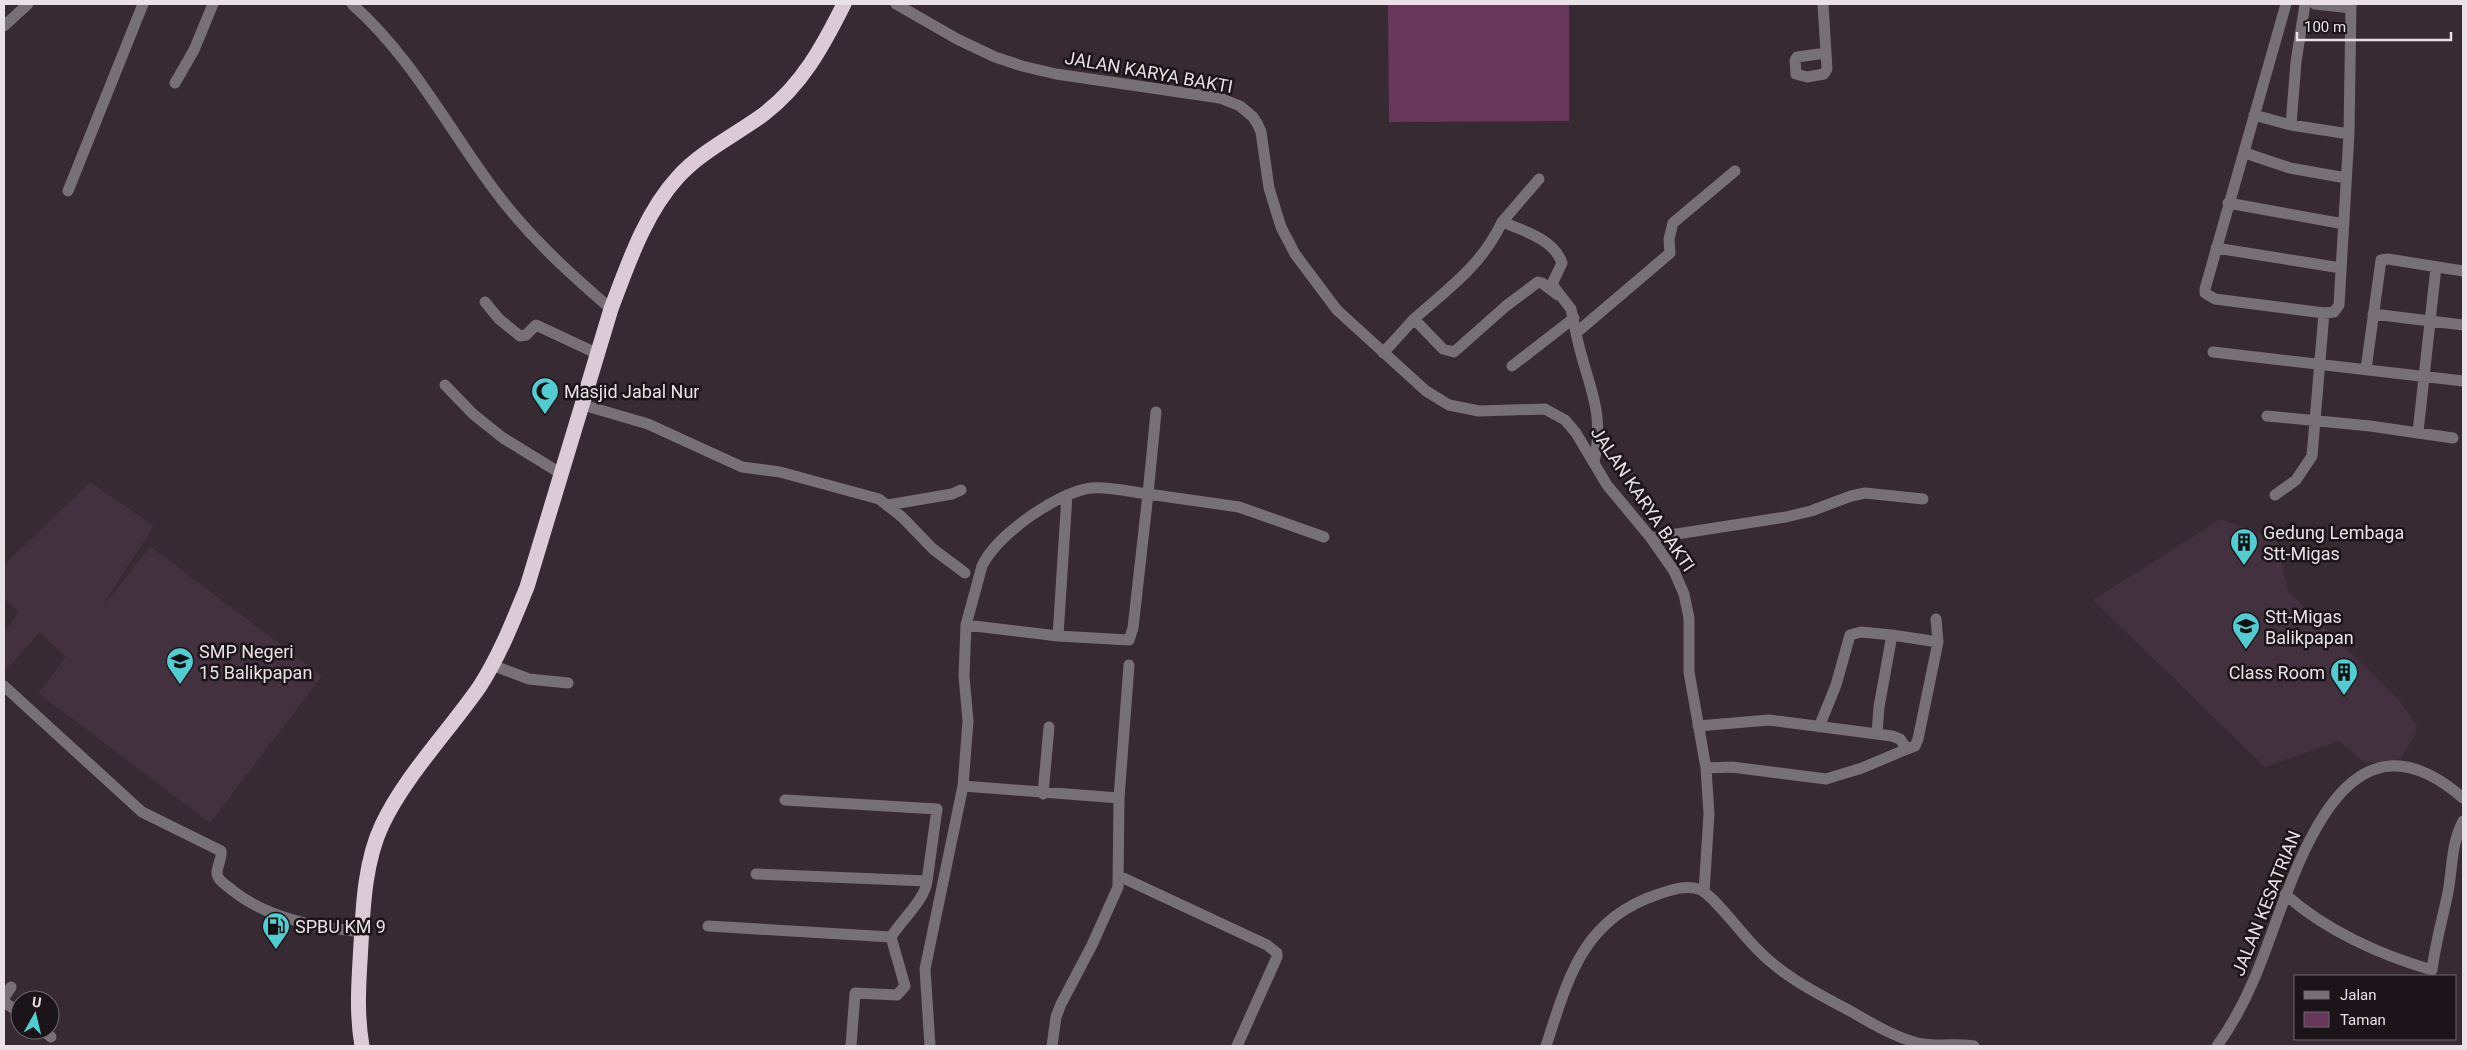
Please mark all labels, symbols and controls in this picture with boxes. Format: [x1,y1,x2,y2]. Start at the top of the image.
scale bar [2297,10,2451,42]
text: 100 m [2304,18,2346,36]
street label: JALAN KARYA BAKTI [1063,47,1235,97]
mosque icon: Masjid Jabal Nur [530,376,560,415]
place label: Masjid Jabal Nur [564,381,699,402]
street label: JALAN KARYA BAKTI [1587,423,1699,575]
place label: Gedung Lembaga Stt-Migas [2263,522,2404,564]
building icon: Gedung Lembaga Stt-Migas [2229,527,2259,566]
place label: Stt-Migas Balikpapan [2265,606,2354,648]
school or university icon: Stt-Migas Balikpapan [2231,611,2261,650]
place label: SMP Negeri 15 Balikpapan [199,641,312,683]
school or university icon: SMP Negeri 15 Balikpapan [165,646,195,685]
building icon: Class Room [2329,657,2359,696]
place label: Class Room [2229,662,2325,683]
street label: JALAN KESATRIAN [2227,827,2305,979]
fuel station icon: SPBU KM 9 [261,911,291,950]
place label: SPBU KM 9 [295,916,386,937]
legend [2294,975,2457,1040]
text: Jalan [2340,986,2377,1004]
north arrow [10,990,60,1040]
text: U [31,994,42,1011]
text: Taman [2340,1011,2386,1029]

